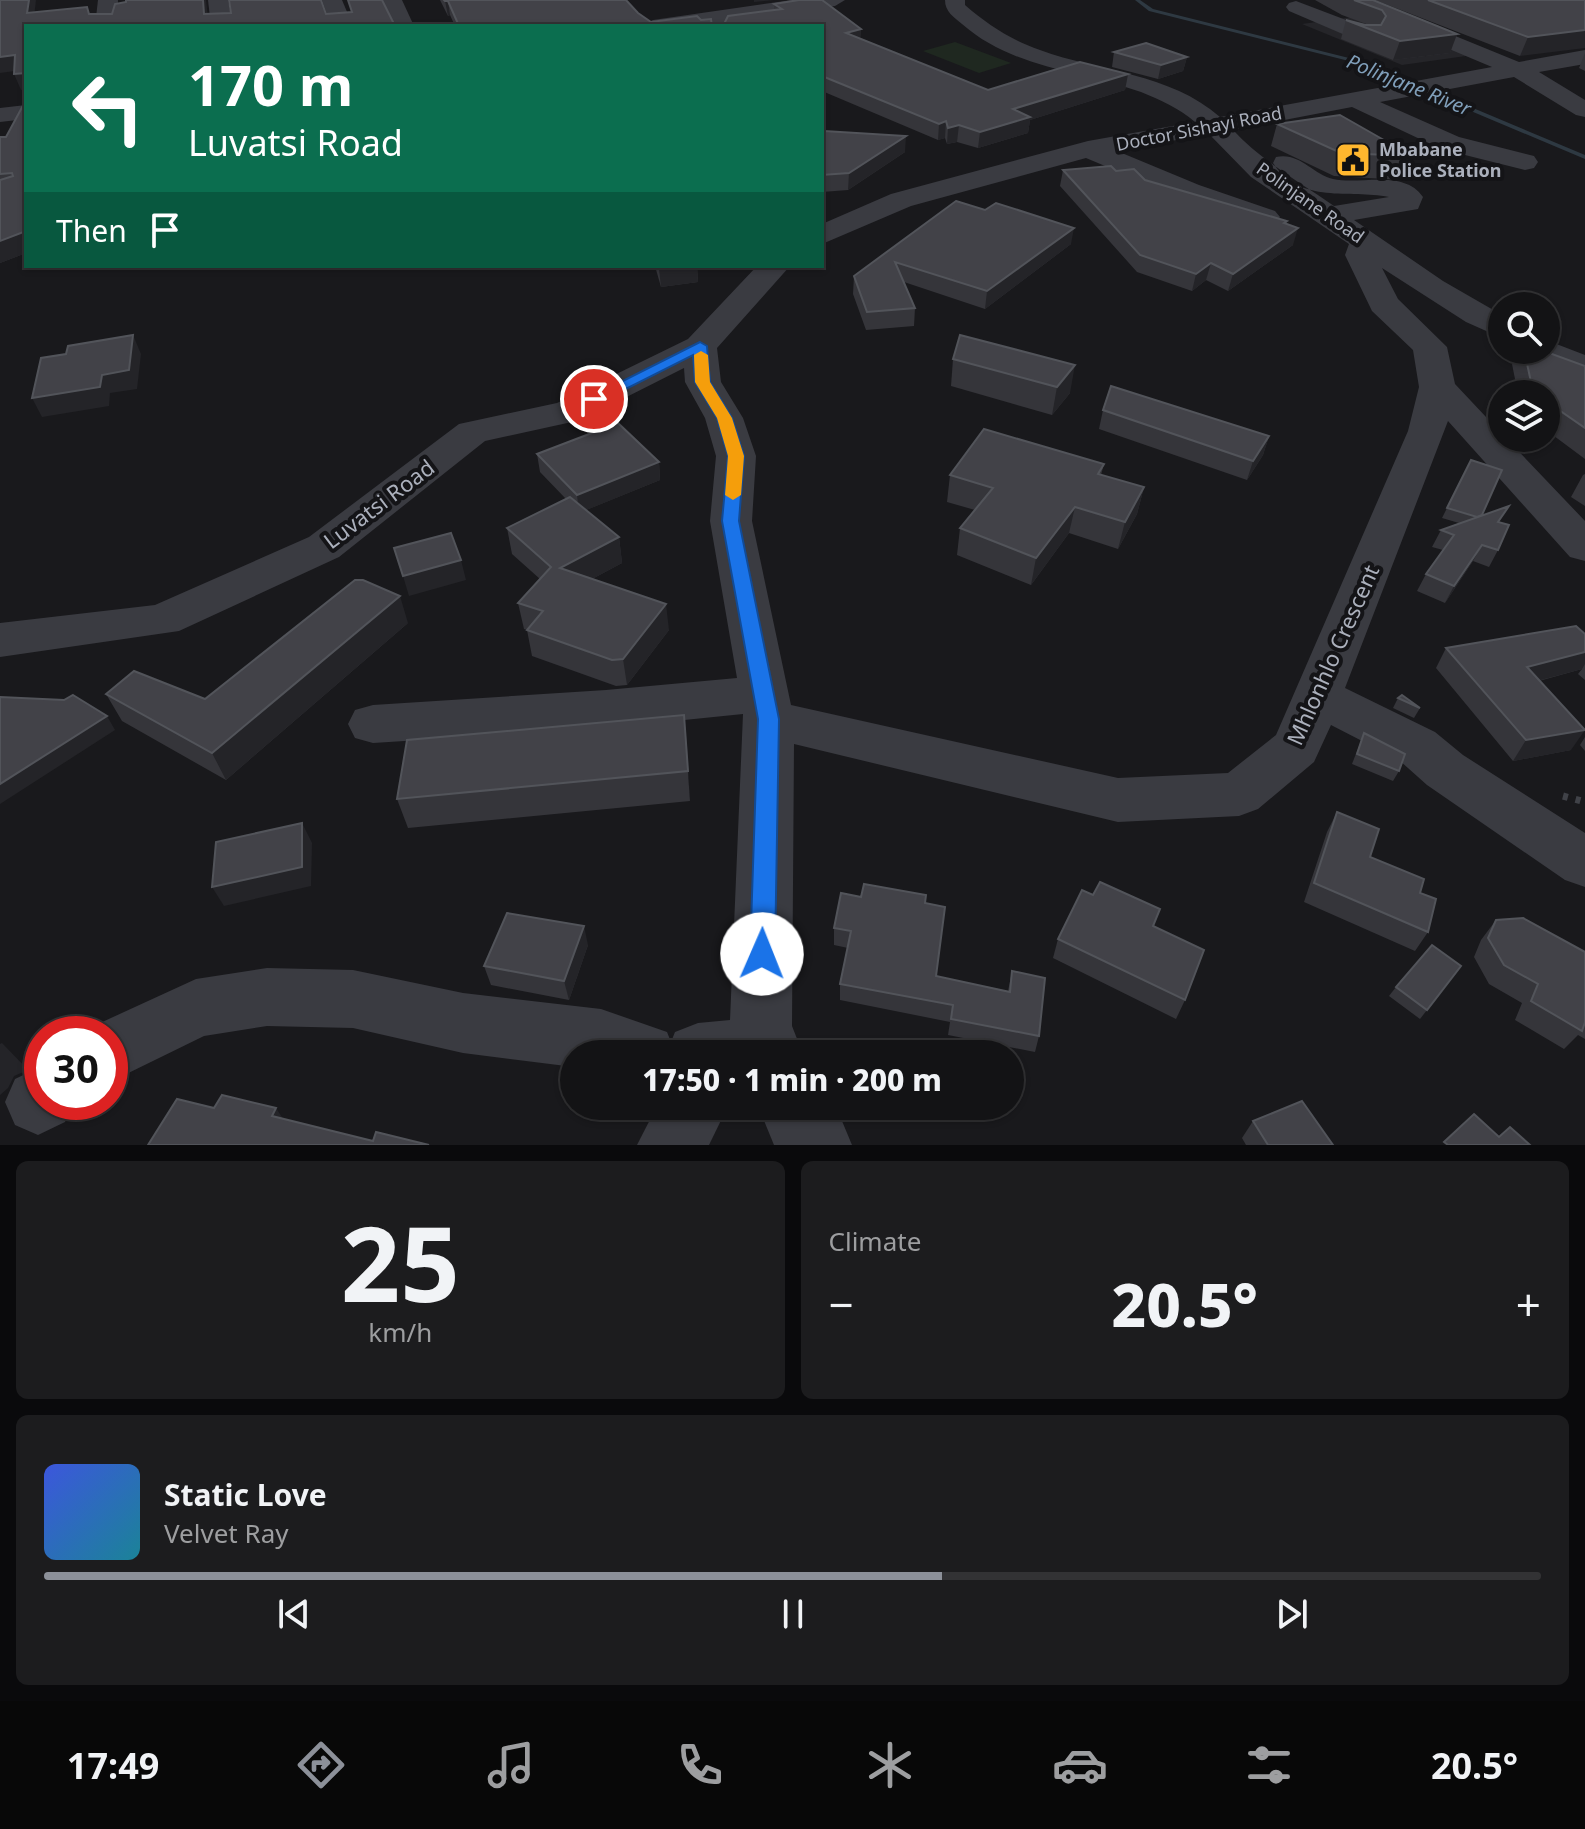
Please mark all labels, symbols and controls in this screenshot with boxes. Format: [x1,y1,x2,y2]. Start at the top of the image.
text: 170 m [188,46,353,122]
water label: Polinjane River [1343,47,1476,122]
icon: left [56,56,160,160]
street label: Doctor Sishayi Road [1114,100,1284,156]
text: Luvatsi Road [188,118,403,167]
place label: Mbabane Police Station [1379,137,1502,182]
public building icon: Mbabane Police Station [1334,141,1372,179]
street label: Polinjane Road [1252,156,1369,248]
icon: arrive [143,208,187,252]
text: Then [56,210,127,251]
map controls [1488,292,1560,452]
button: search [1488,292,1560,364]
pin [560,365,628,433]
icon: arrive [572,377,616,421]
button: layers [1488,380,1560,452]
street label: Luvatsi Road [317,452,440,555]
street label: Mhlonhlo Crescent [1279,560,1385,750]
position arrow [720,912,804,996]
speed limit sign: 30 [24,1016,128,1120]
text: 17:50 · 1 min · 200 m [642,1059,942,1100]
text: 25 [341,1191,460,1332]
text: Climate [829,1223,921,1259]
text: 20.5° [1111,1263,1258,1345]
text: − [829,1274,854,1334]
text: + [1516,1274,1541,1334]
text: km/h [368,1314,432,1350]
text: Static Love [164,1474,327,1515]
text: Velvet Ray [164,1515,289,1551]
icon: previous [272,1592,316,1636]
icon: pause [771,1592,815,1636]
icon: next [1270,1592,1314,1636]
icon: directions [293,1737,349,1793]
icon: music [483,1737,539,1793]
icon: phone [672,1737,728,1793]
icon: climate [862,1737,918,1793]
icon: car [1052,1737,1108,1793]
icon: filters [1241,1737,1297,1793]
text: 17:49 [67,1741,159,1790]
text: 20.5° [1431,1741,1518,1790]

